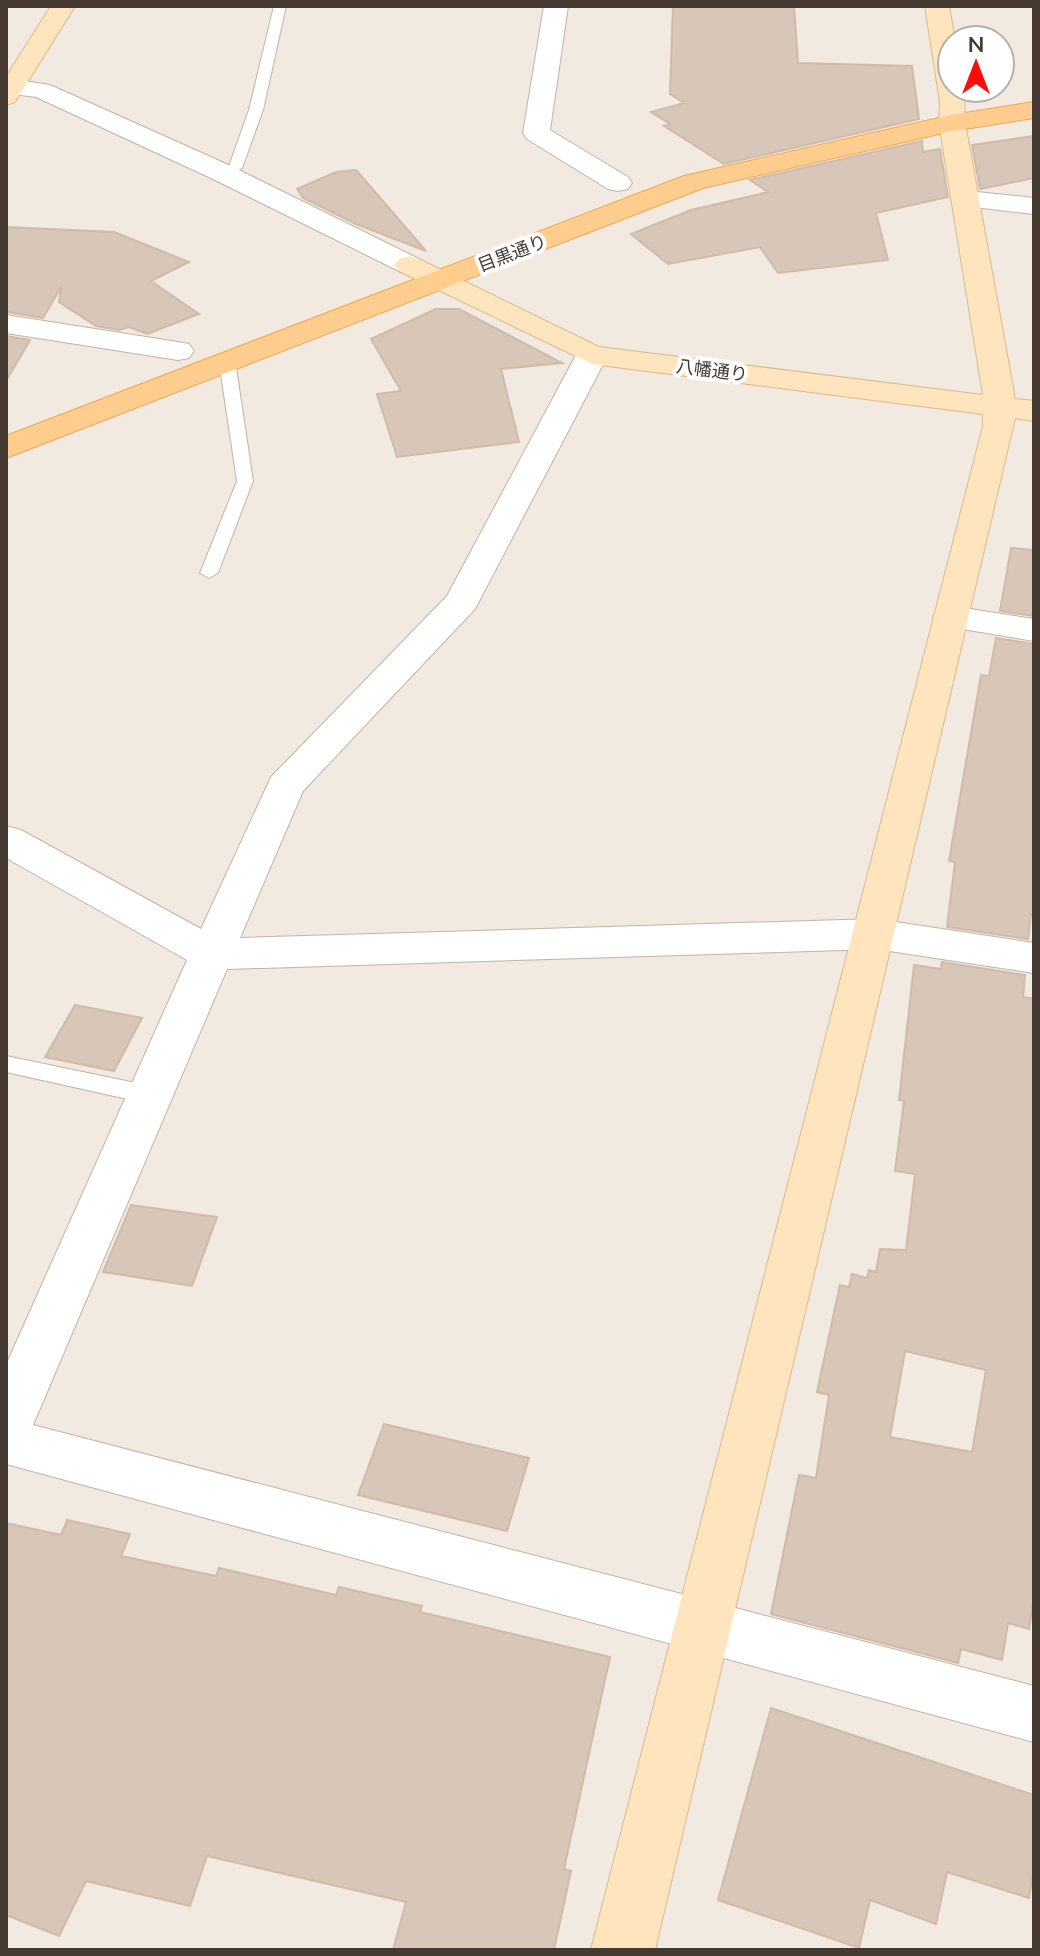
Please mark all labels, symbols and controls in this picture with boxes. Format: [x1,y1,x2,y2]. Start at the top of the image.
north arrow [936,24,1016,104]
text: N [968,30,984,58]
street label: 目黒通り [474,229,550,277]
street label: 八幡通り [675,354,749,386]

